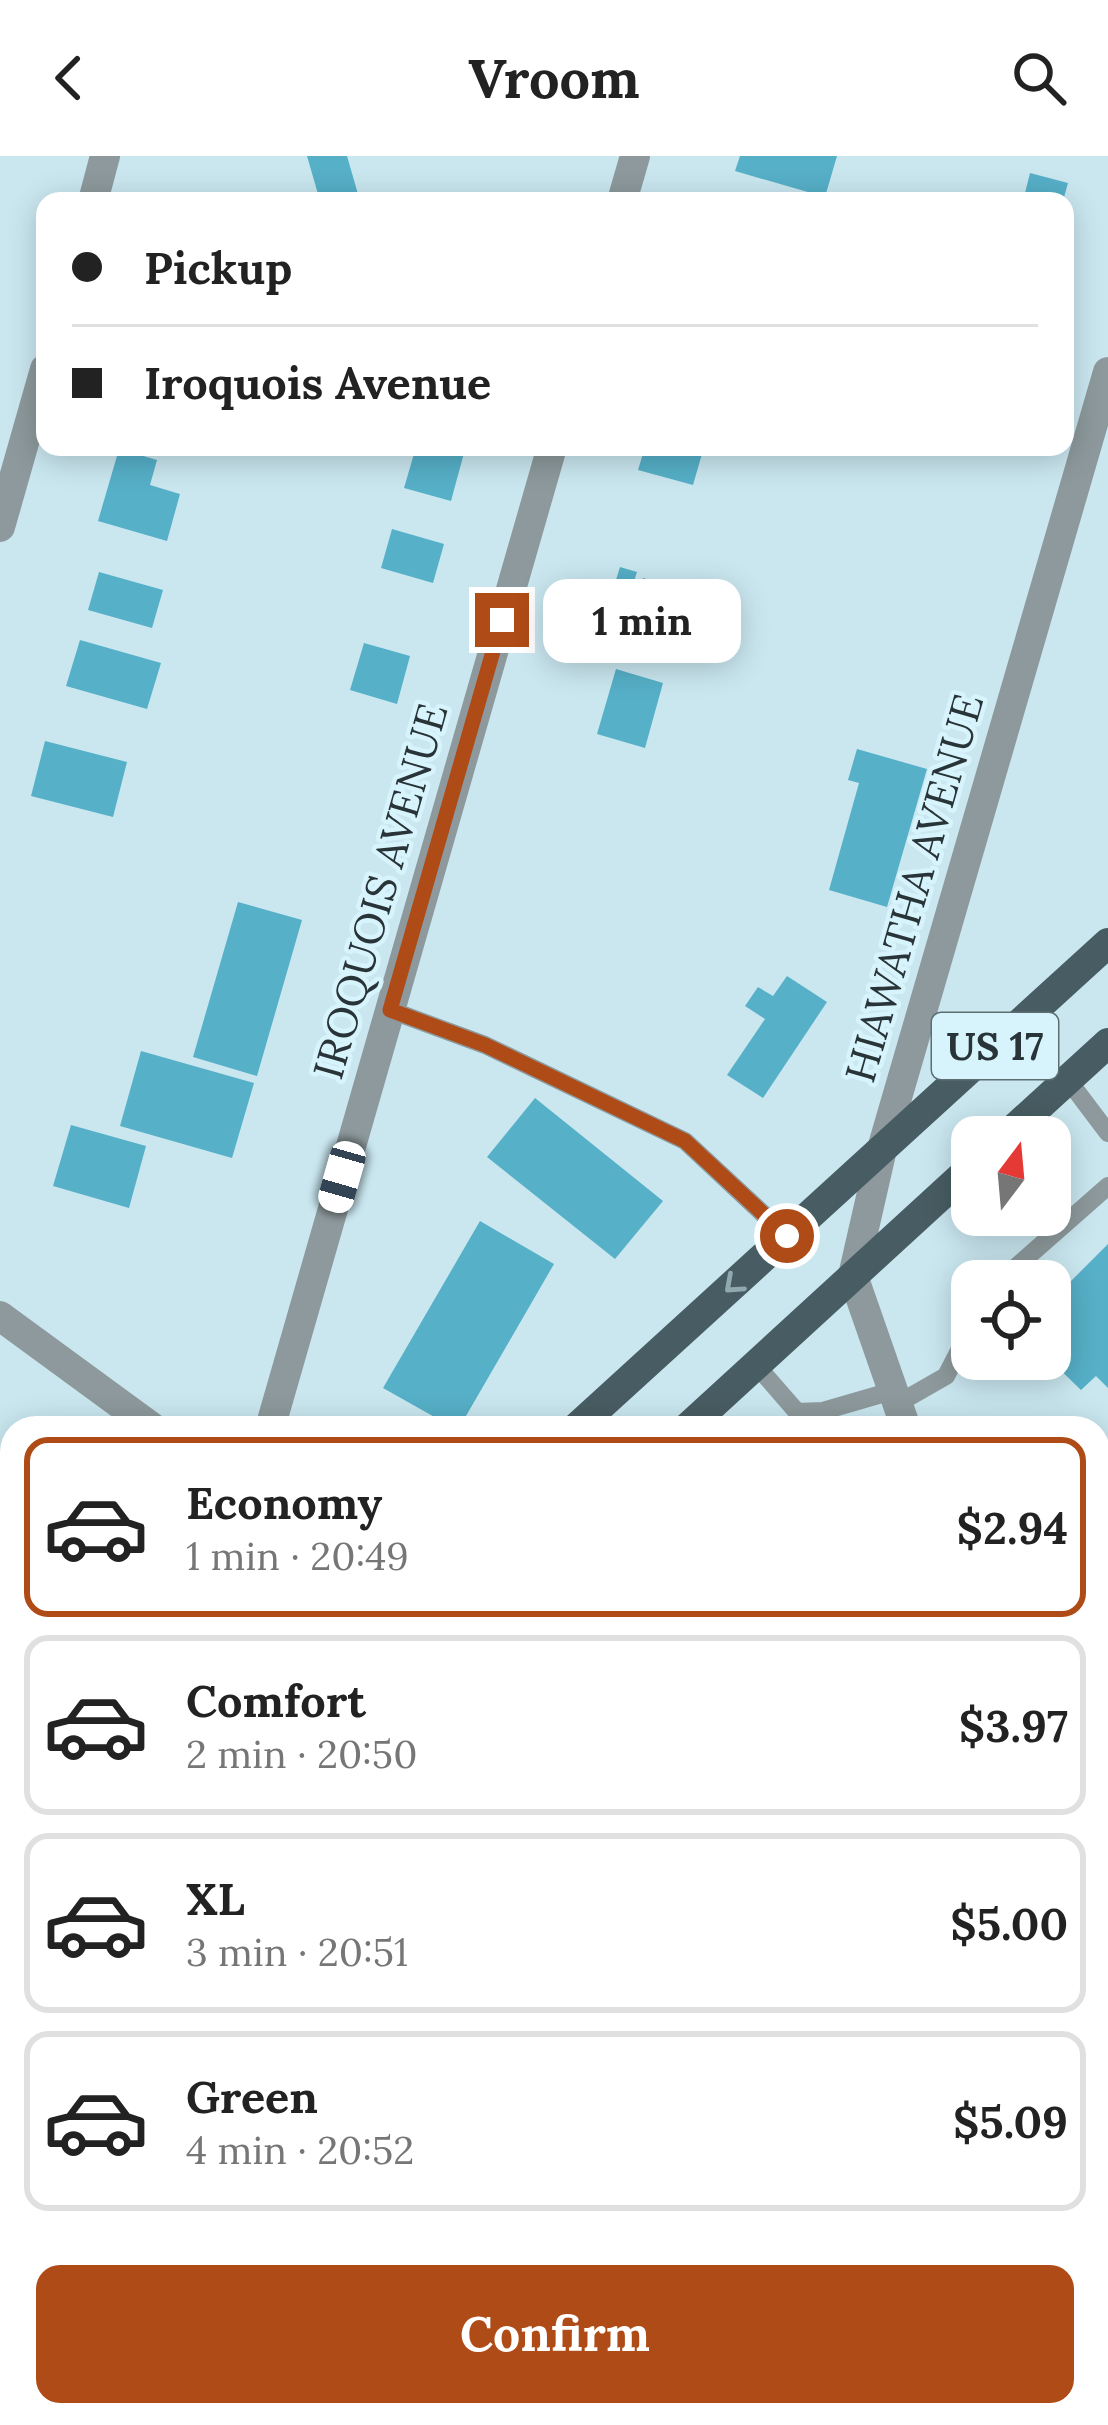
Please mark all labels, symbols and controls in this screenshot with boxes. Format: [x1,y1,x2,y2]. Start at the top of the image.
text: Vroom [468,44,640,113]
icon: back [36,45,102,111]
icon: search [1006,45,1072,111]
text: Pickup [144,239,292,296]
text: Iroquois Avenue [144,354,491,411]
callout: 1 min [544,578,742,662]
route end [475,593,529,647]
text: 1 min [592,596,692,646]
street label: HIAWATHA AVENUE [833,688,995,1088]
street label: IROQUOIS AVENUE [301,697,459,1085]
road number: US 17 [932,1013,1058,1079]
north arrow [951,1116,1071,1236]
map controls [951,1116,1071,1380]
car [315,1137,369,1217]
route start [760,1209,814,1263]
button: locate [951,1260,1071,1380]
one-way arrow [726,1270,747,1292]
icon: car [42,1473,150,1581]
text: Economy [186,1474,382,1531]
text: $2.94 [957,1499,1068,1556]
text: 1 min · 20:49 [186,1531,409,1581]
icon: car [42,1671,150,1779]
text: Comfort [186,1672,366,1729]
text: $3.97 [959,1697,1068,1754]
text: 2 min · 20:50 [186,1729,417,1779]
icon: car [42,1869,150,1977]
text: XL [186,1870,245,1927]
text: $5.00 [950,1895,1068,1952]
text: 3 min · 20:51 [186,1927,408,1977]
icon: car [42,2067,150,2175]
text: Green [186,2068,318,2125]
text: $5.09 [953,2093,1068,2150]
text: 4 min · 20:52 [186,2125,414,2175]
button: Confirm [36,2265,1074,2403]

